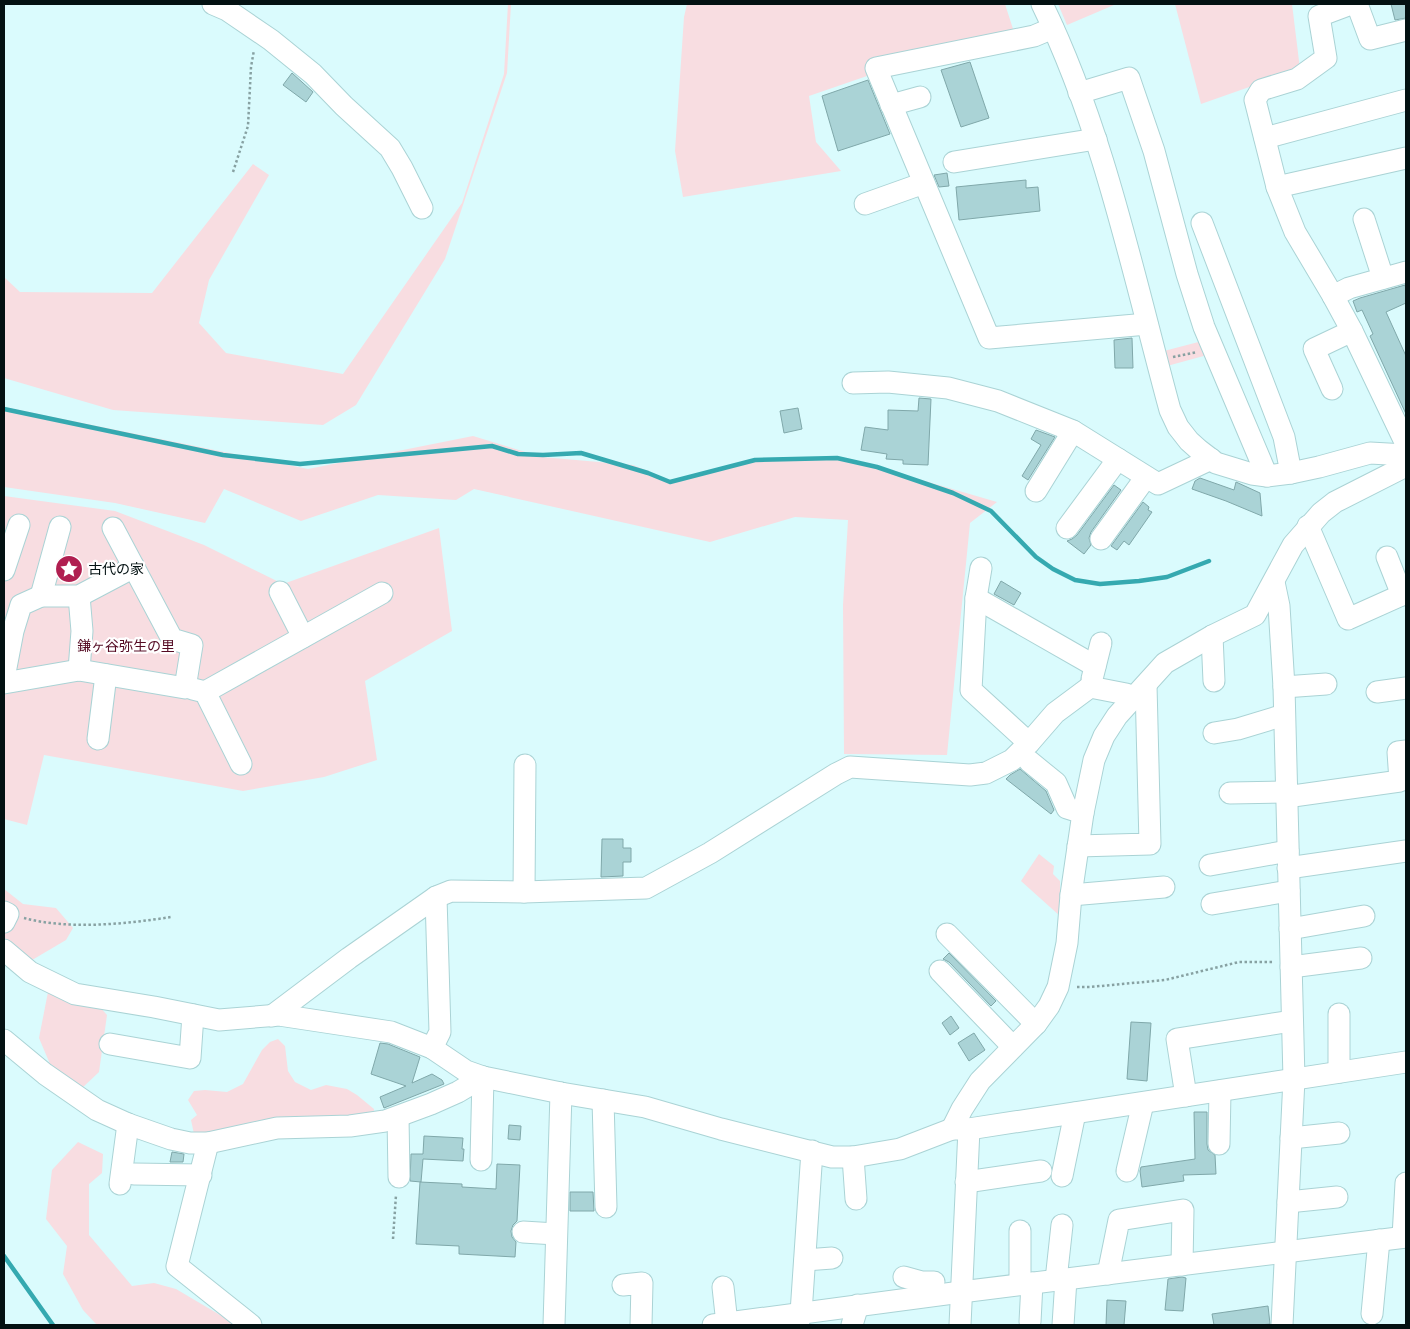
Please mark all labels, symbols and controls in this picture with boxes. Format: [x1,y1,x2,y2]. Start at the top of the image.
place icon: 古代の家 [54,554,84,584]
place label: 古代の家 [88,561,144,578]
park label: 鎌ヶ谷弥生の里 [77,638,175,655]

